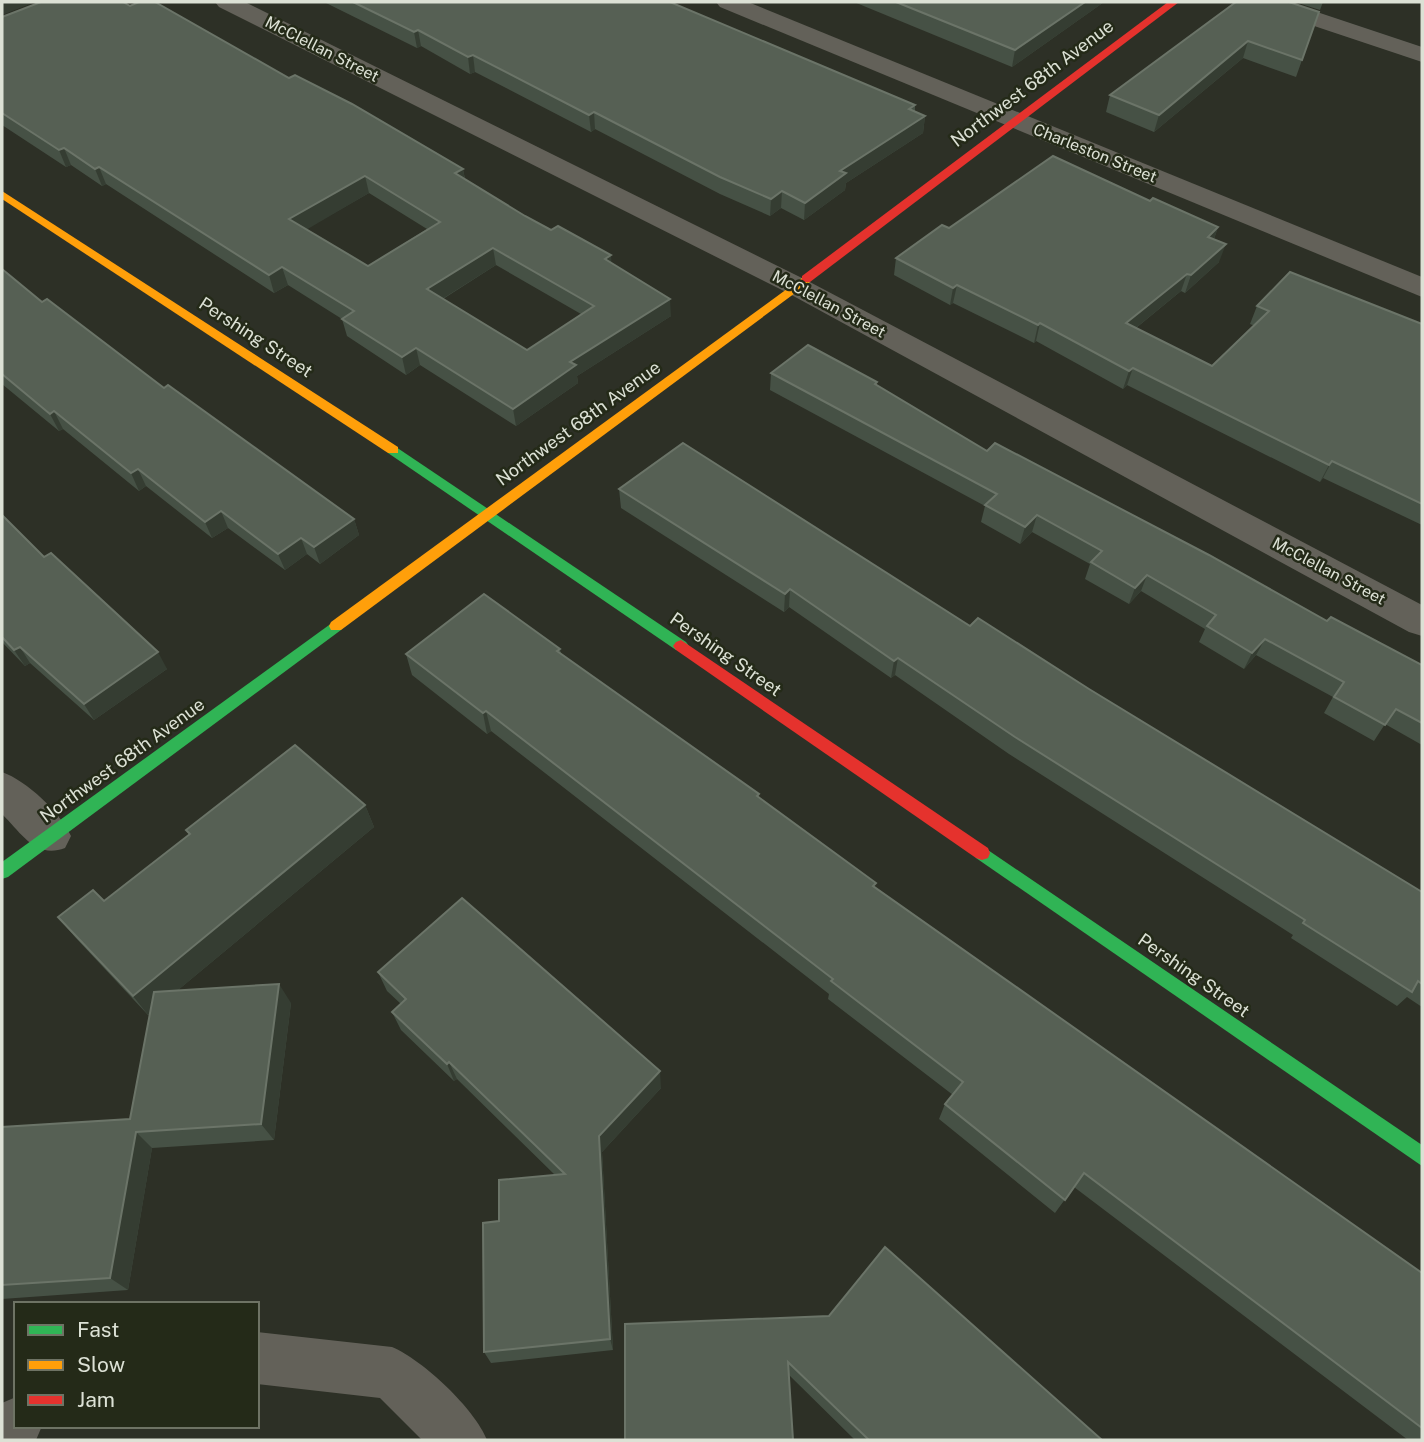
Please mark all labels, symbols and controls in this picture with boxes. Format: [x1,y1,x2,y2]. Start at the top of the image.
street label: McClellan Street [262,12,382,86]
street label: Northwest 68th Avenue [947,15,1117,151]
street label: Charleston Street [1030,120,1160,186]
street label: McClellan Street [769,266,889,342]
street label: Pershing Street [195,292,317,382]
street label: Northwest 68th Avenue [492,356,664,490]
street label: McClellan Street [1269,533,1389,609]
street label: Pershing Street [666,608,786,700]
street label: Northwest 68th Avenue [36,693,208,827]
street label: Pershing Street [1134,929,1254,1021]
legend [14,1302,259,1428]
text: Fast [77,1317,119,1342]
text: Slow [77,1352,125,1377]
text: Jam [77,1387,115,1412]

